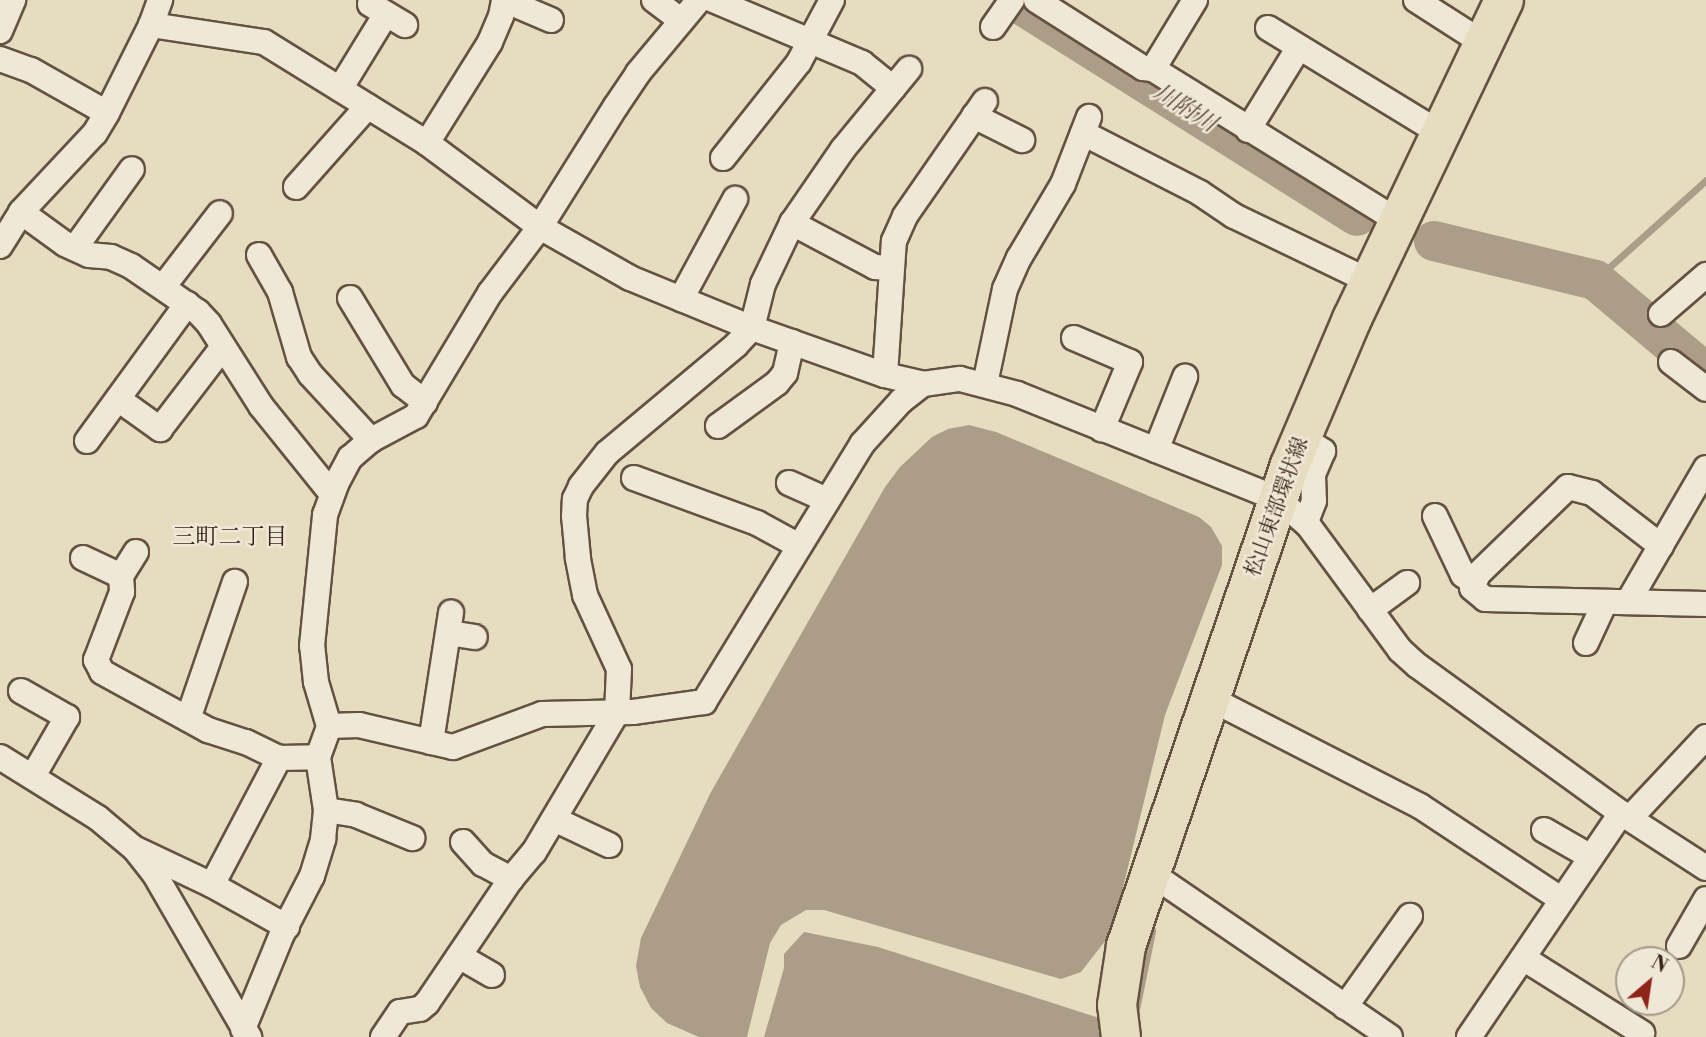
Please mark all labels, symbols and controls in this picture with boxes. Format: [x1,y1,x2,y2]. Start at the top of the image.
water label: 川附川 [1148,78,1222,138]
street label: 松山東部環状線 [1240,434,1314,580]
district label: 三町二丁目 [173,523,287,551]
north arrow [1615,946,1685,1016]
text: N [1647,950,1672,979]

